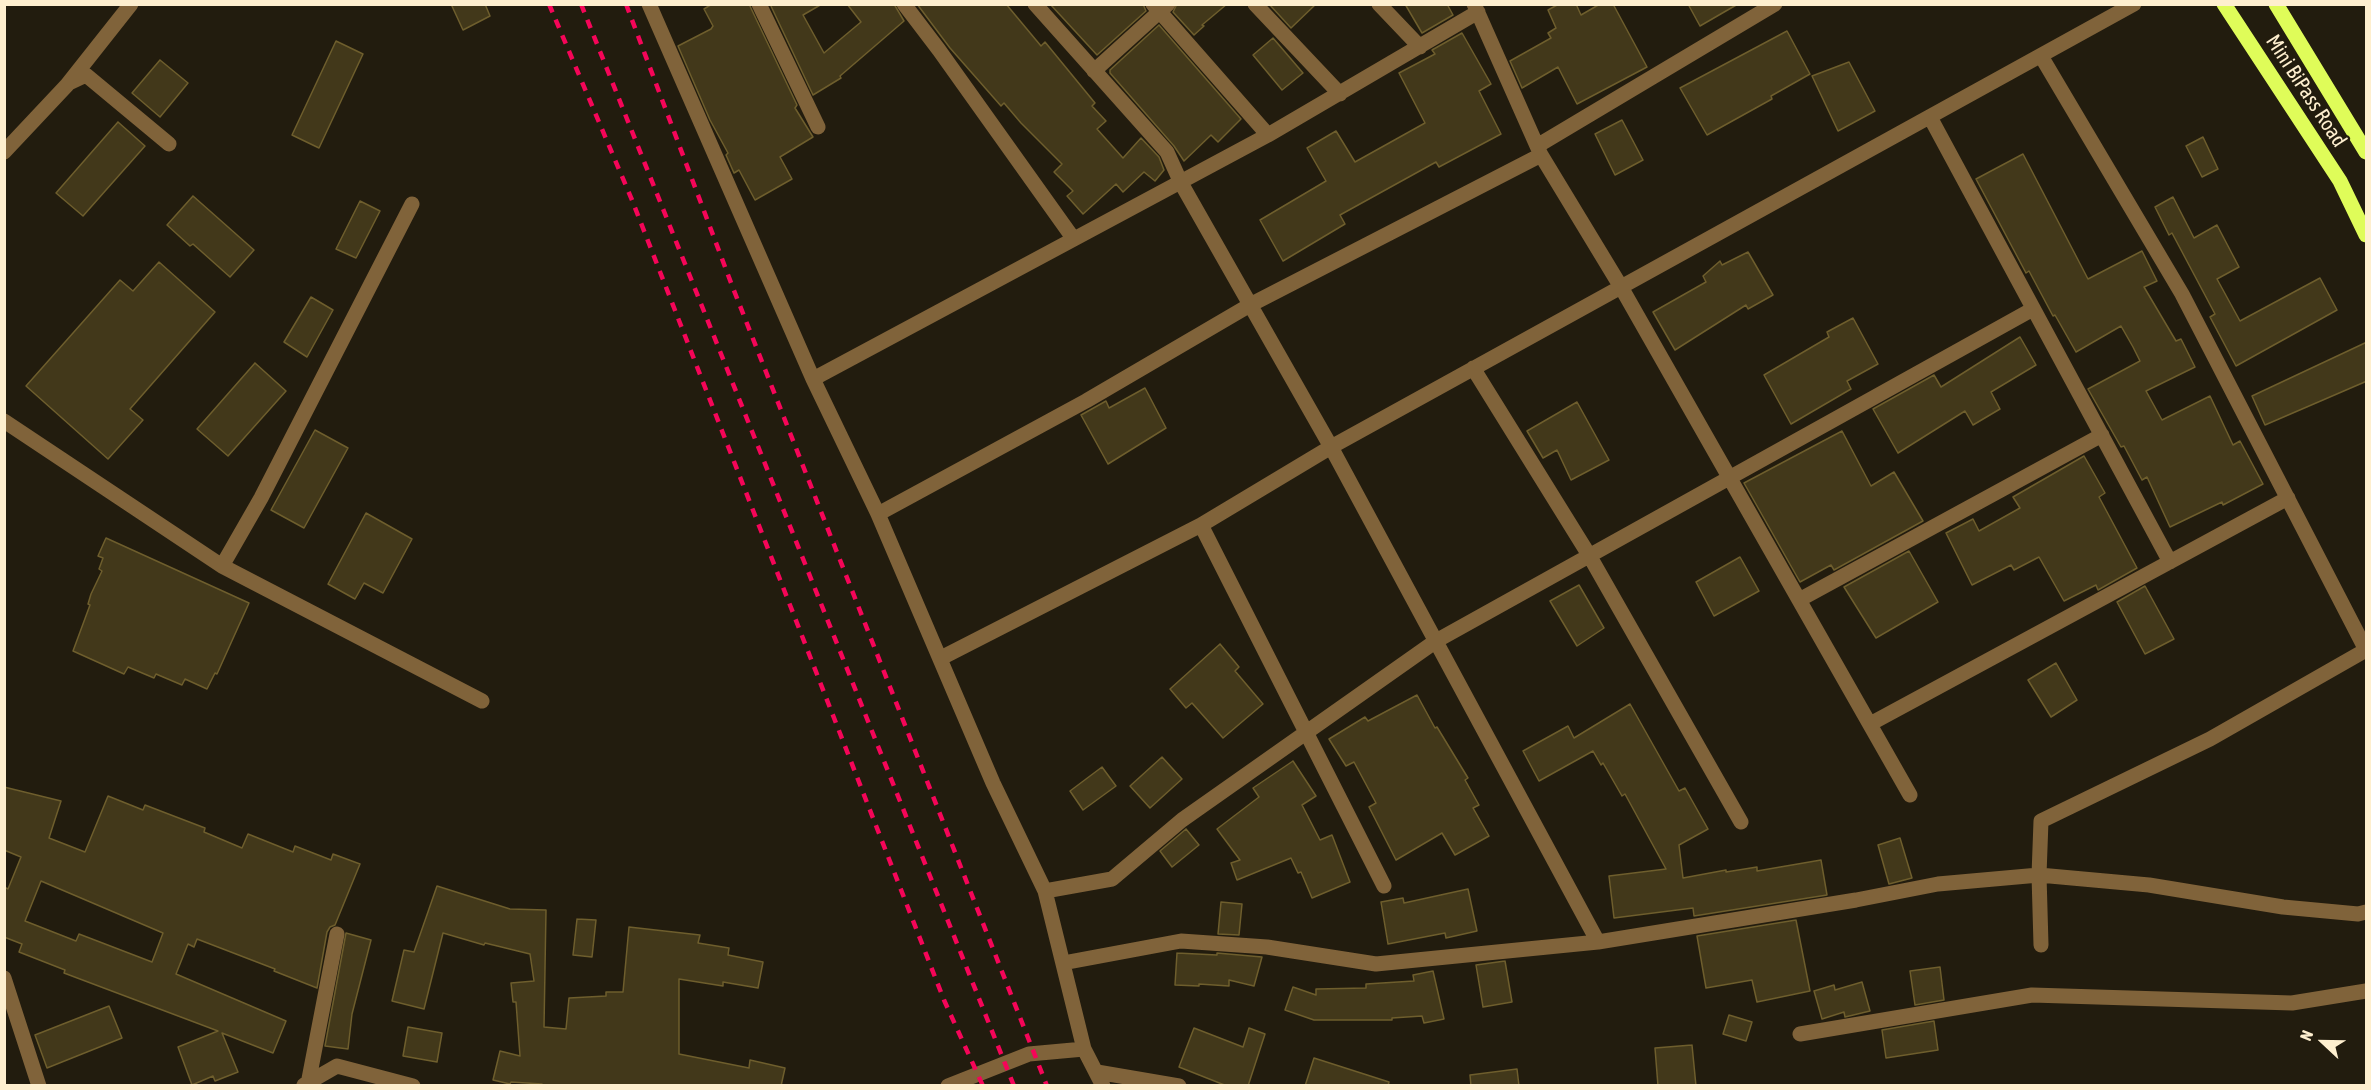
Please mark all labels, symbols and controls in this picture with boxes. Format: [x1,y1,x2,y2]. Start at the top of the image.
street label: Mini BiPass Road [2260,30,2352,152]
north arrow [2293,1012,2353,1072]
text: N [2296,1028,2316,1043]

